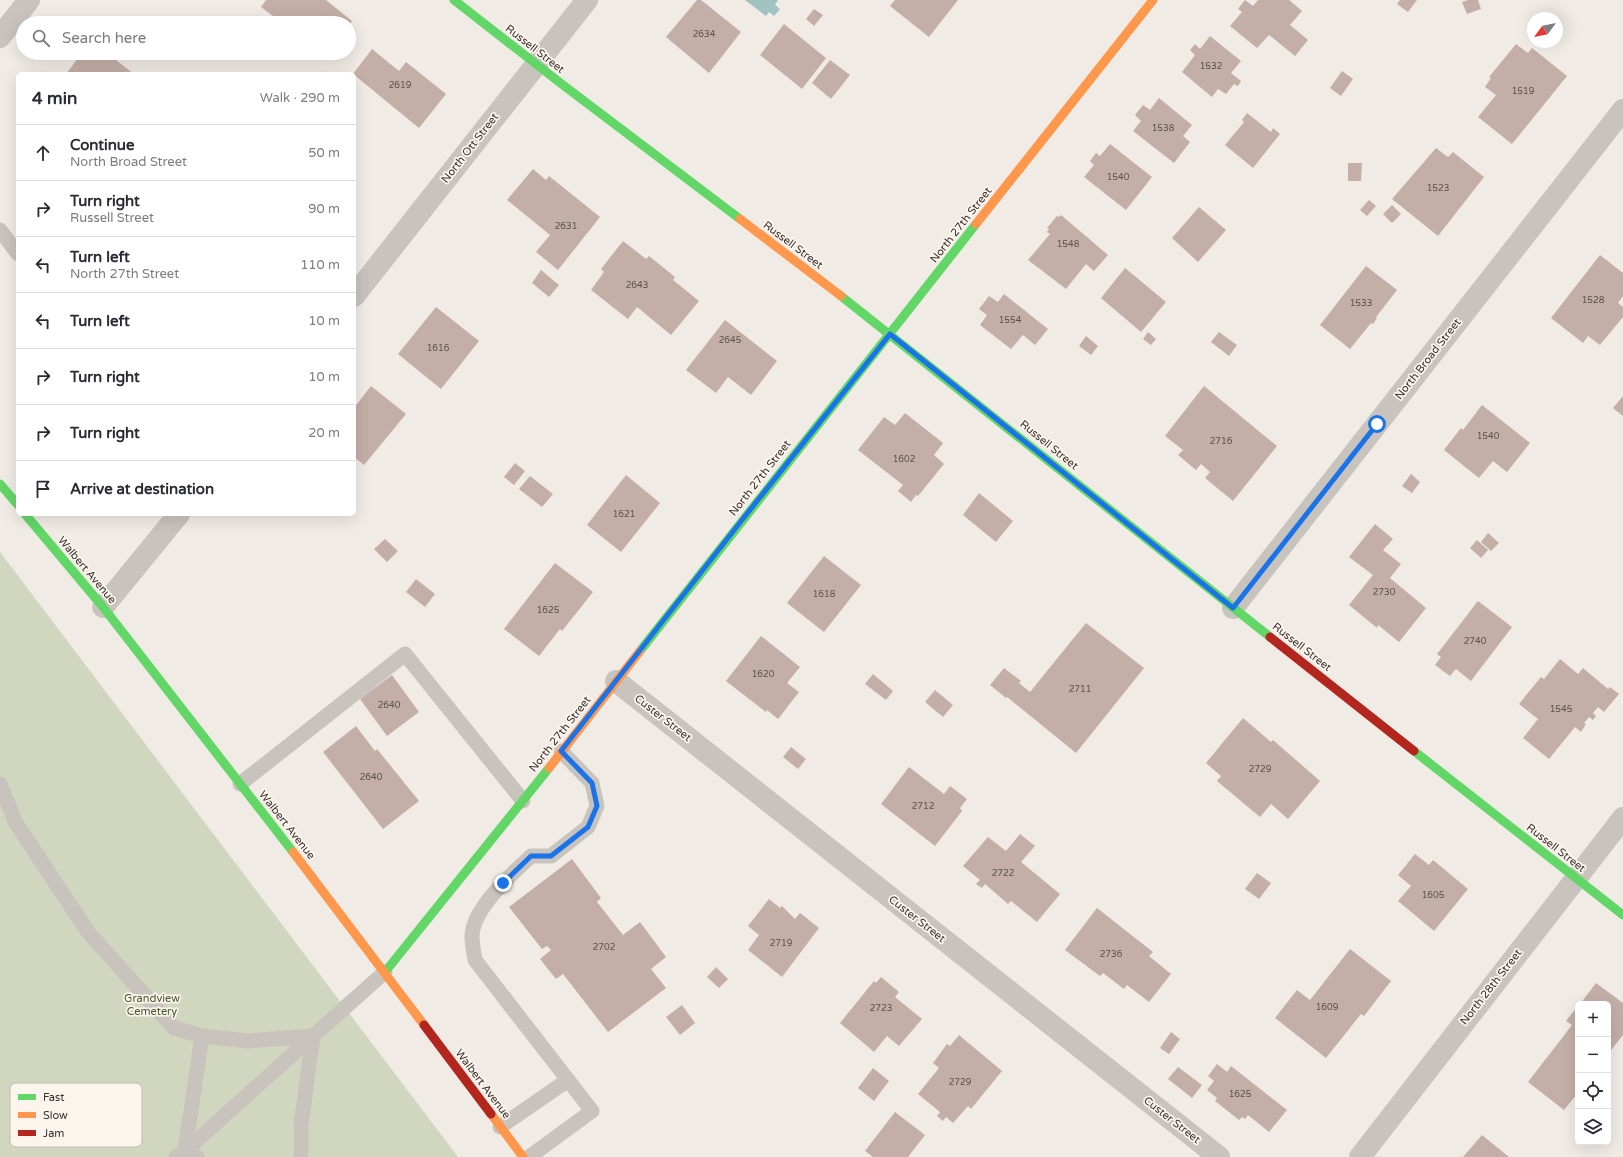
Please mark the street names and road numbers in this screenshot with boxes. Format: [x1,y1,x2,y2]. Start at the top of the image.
street label: Russell Street [503,22,567,76]
street label: North Ott Street [439,111,501,185]
street label: North 27th Street [927,185,995,265]
street label: Russell Street [761,218,825,272]
street label: North Broad Street [1392,316,1464,402]
street label: Russell Street [1017,418,1081,472]
street label: North 27th Street [726,438,794,518]
street label: Walbert Avenue [55,534,119,606]
street label: Russell Street [1270,620,1334,674]
street label: Custer Street [632,692,694,744]
street label: North 27th Street [526,694,594,774]
street label: Walbert Avenue [256,788,318,862]
street label: Russell Street [1524,821,1588,875]
street label: Custer Street [886,893,948,945]
street label: North 28th Street [1457,947,1525,1027]
street label: Walbert Avenue [453,1047,513,1121]
street label: Custer Street [1141,1094,1203,1146]

